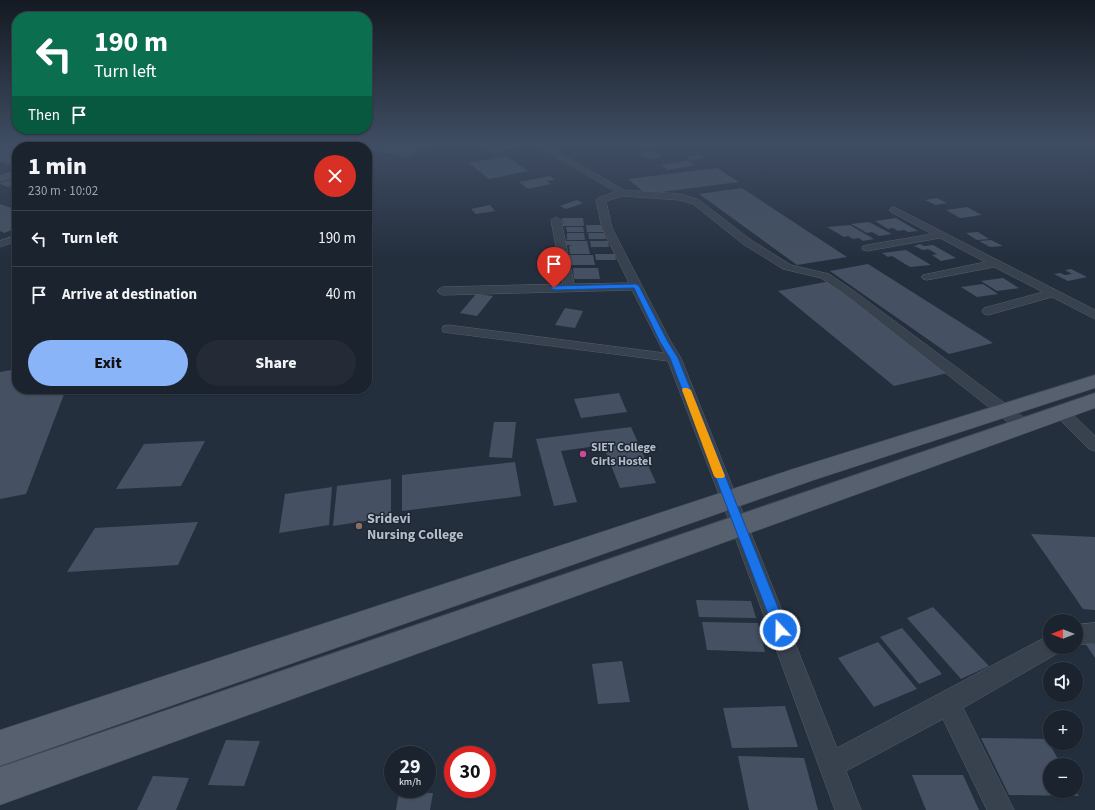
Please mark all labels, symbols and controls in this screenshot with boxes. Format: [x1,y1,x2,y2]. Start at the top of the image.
text: 190 m [94,22,168,62]
icon: left [28,28,80,80]
text: Turn left [94,59,156,84]
icon: arrive [68,104,90,126]
text: Then [28,105,60,126]
text: 1 min [28,149,87,184]
button: close [314,155,356,197]
text: 230 m · 10:02 [28,182,98,200]
icon: left [28,228,50,250]
text: Turn left [62,228,118,249]
text: 190 m [318,228,356,249]
pin [537,247,571,288]
icon: arrive [543,253,565,275]
icon: arrive [28,284,50,306]
text: Arrive at destination [62,284,197,305]
text: 40 m [326,284,356,305]
button: Exit [28,340,188,386]
button: Share [196,340,356,386]
place label: SIET College Girls Hostel [591,439,656,470]
marker: SIET College Girls Hostel [578,449,588,459]
place label: Sridevi Nursing College [367,509,464,545]
marker: Sridevi Nursing College [354,521,364,531]
position arrow [759,609,801,651]
north arrow [1043,614,1083,654]
map controls [1043,614,1083,798]
button: sound [1043,662,1083,702]
button: + [1043,710,1083,750]
speed limit sign: 30 [444,746,496,798]
text: 29 [399,753,421,781]
button: − [1043,758,1083,798]
text: km/h [399,775,421,789]

